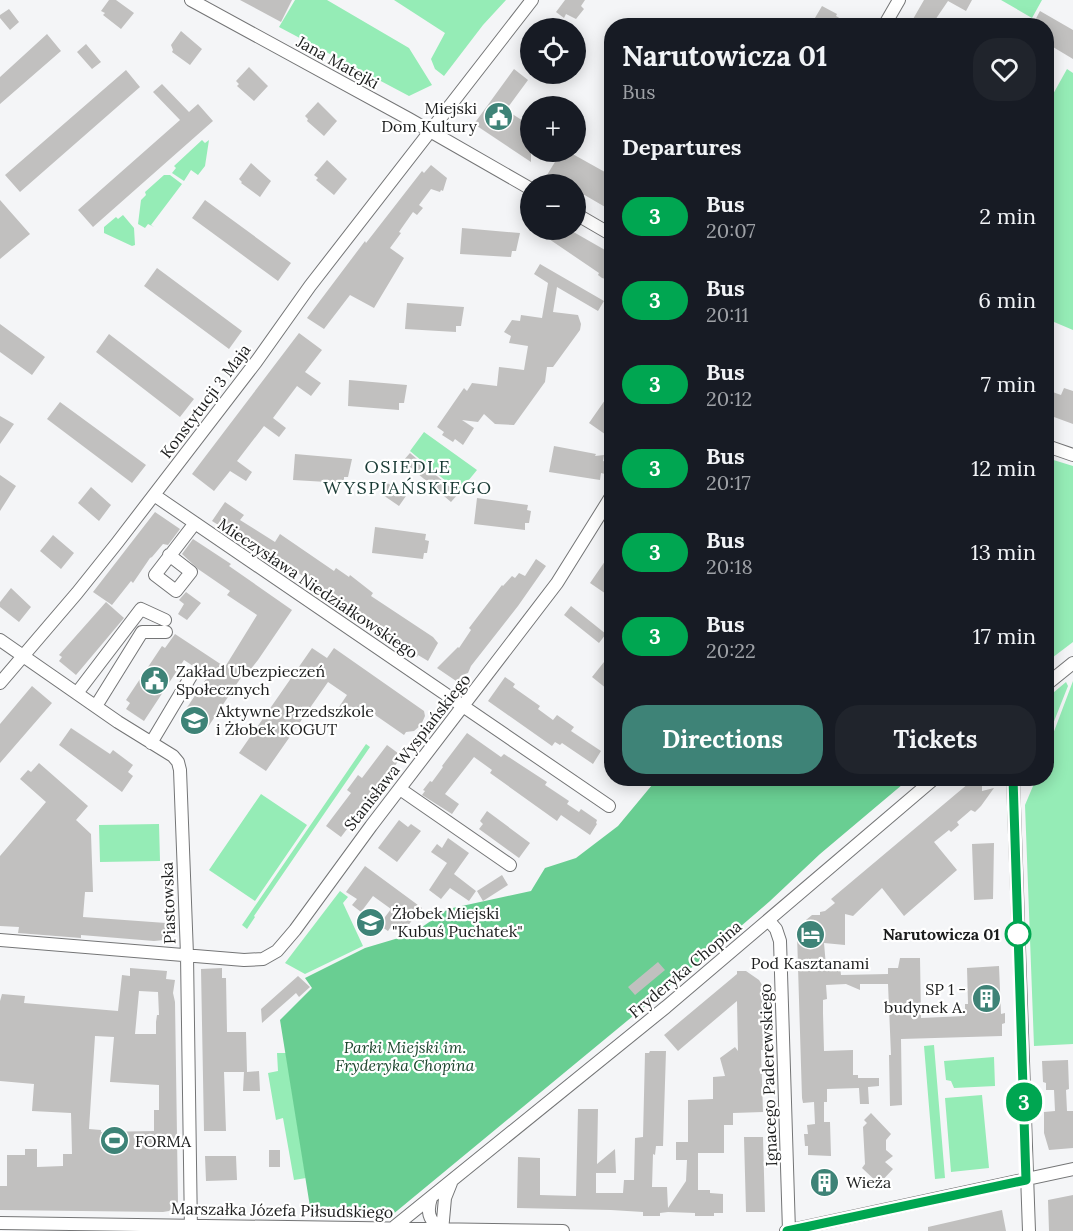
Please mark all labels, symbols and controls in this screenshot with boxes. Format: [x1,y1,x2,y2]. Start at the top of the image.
map controls [520,18,586,240]
button: locate [520,18,586,84]
street label: Jana Matejki [292,31,383,93]
text: Narutowicza 01 [622,38,827,74]
button: heart [973,38,1036,101]
text: Bus [622,79,656,104]
button: + [520,96,586,162]
place label: Miejski Dom Kultury [381,98,478,136]
public building icon: Miejski Dom Kultury [482,101,514,133]
text: Departures [622,133,741,161]
button: − [520,174,586,240]
text: Bus [706,190,745,218]
text: 2 min [979,202,1036,230]
text: 3 [649,203,661,230]
text: 20:07 [706,218,755,243]
text: Bus [706,274,745,302]
text: 6 min [978,286,1036,314]
text: 3 [649,287,661,314]
text: 20:11 [706,302,749,327]
street label: Konstytucji 3 Maja [156,340,254,462]
text: Bus [706,358,745,386]
text: 7 min [981,370,1036,398]
text: 3 [649,371,661,398]
text: 20:12 [706,386,752,411]
text: Bus [706,442,745,470]
text: 12 min [971,454,1036,482]
district label: OSIEDLE WYSPIAŃSKIEGO [323,455,493,499]
text: 3 [649,455,661,482]
text: 20:17 [706,470,751,495]
street label: Mieczysława Niedziałkowskiego [214,514,422,662]
text: Bus [706,526,745,554]
text: 13 min [971,538,1036,566]
text: 3 [649,539,661,566]
text: 20:18 [706,554,753,579]
text: Bus [706,610,745,638]
text: 17 min [973,622,1036,650]
text: 3 [649,623,661,650]
text: 20:22 [706,638,756,663]
place label: Zakład Ubezpieczeń Społecznych [176,661,325,699]
public building icon: Zakład Ubezpieczeń Społecznych [139,664,171,696]
street label: Stanisława Wyspiańskiego [339,669,475,835]
place label: Aktywne Przedszkole i Żłobek KOGUT [215,701,374,739]
school or university icon: Aktywne Przedszkole i Żłobek KOGUT [179,704,211,736]
button: Directions [622,705,823,774]
button: Tickets [835,705,1036,774]
street label: Piastowska [157,862,179,944]
place label: Żłobek Miejski "Kubuś Puchatek" [392,903,523,941]
school or university icon: Żłobek Miejski "Kubuś Puchatek" [355,906,387,938]
street label: Fryderyka Chopina [625,916,745,1022]
hotel icon: Pod Kasztanami [794,919,826,951]
marker: Narutowicza 01 [1005,921,1031,947]
place label: Narutowicza 01 [883,924,1000,944]
place label: Pod Kasztanami [751,953,869,973]
place label: SP 1 - budynek A. [884,979,966,1017]
building icon: SP 1 - budynek A. [971,982,1003,1014]
street label: Ignacego Paderewskiego [755,983,781,1167]
park label: Parki Miejski im. Fryderyka Chopina [335,1037,475,1075]
line badge: 3 [1004,1082,1044,1122]
text: 3 [1018,1089,1030,1116]
sports icon: FORMA [98,1125,130,1157]
place label: FORMA [135,1131,192,1151]
building icon: Wieża [809,1166,841,1198]
place label: Wieża [846,1172,891,1192]
street label: Marszałka Józefa Piłsudskiego [171,1198,393,1222]

